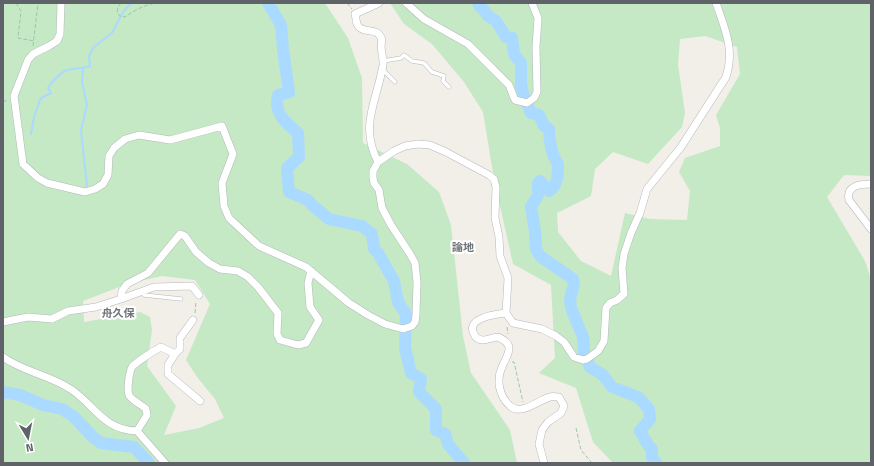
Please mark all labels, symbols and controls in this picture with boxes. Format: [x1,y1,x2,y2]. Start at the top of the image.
district label: 論地 [452,239,474,255]
district label: 舟久保 [102,305,135,321]
north arrow [8,418,48,458]
text: N [25,439,35,456]

